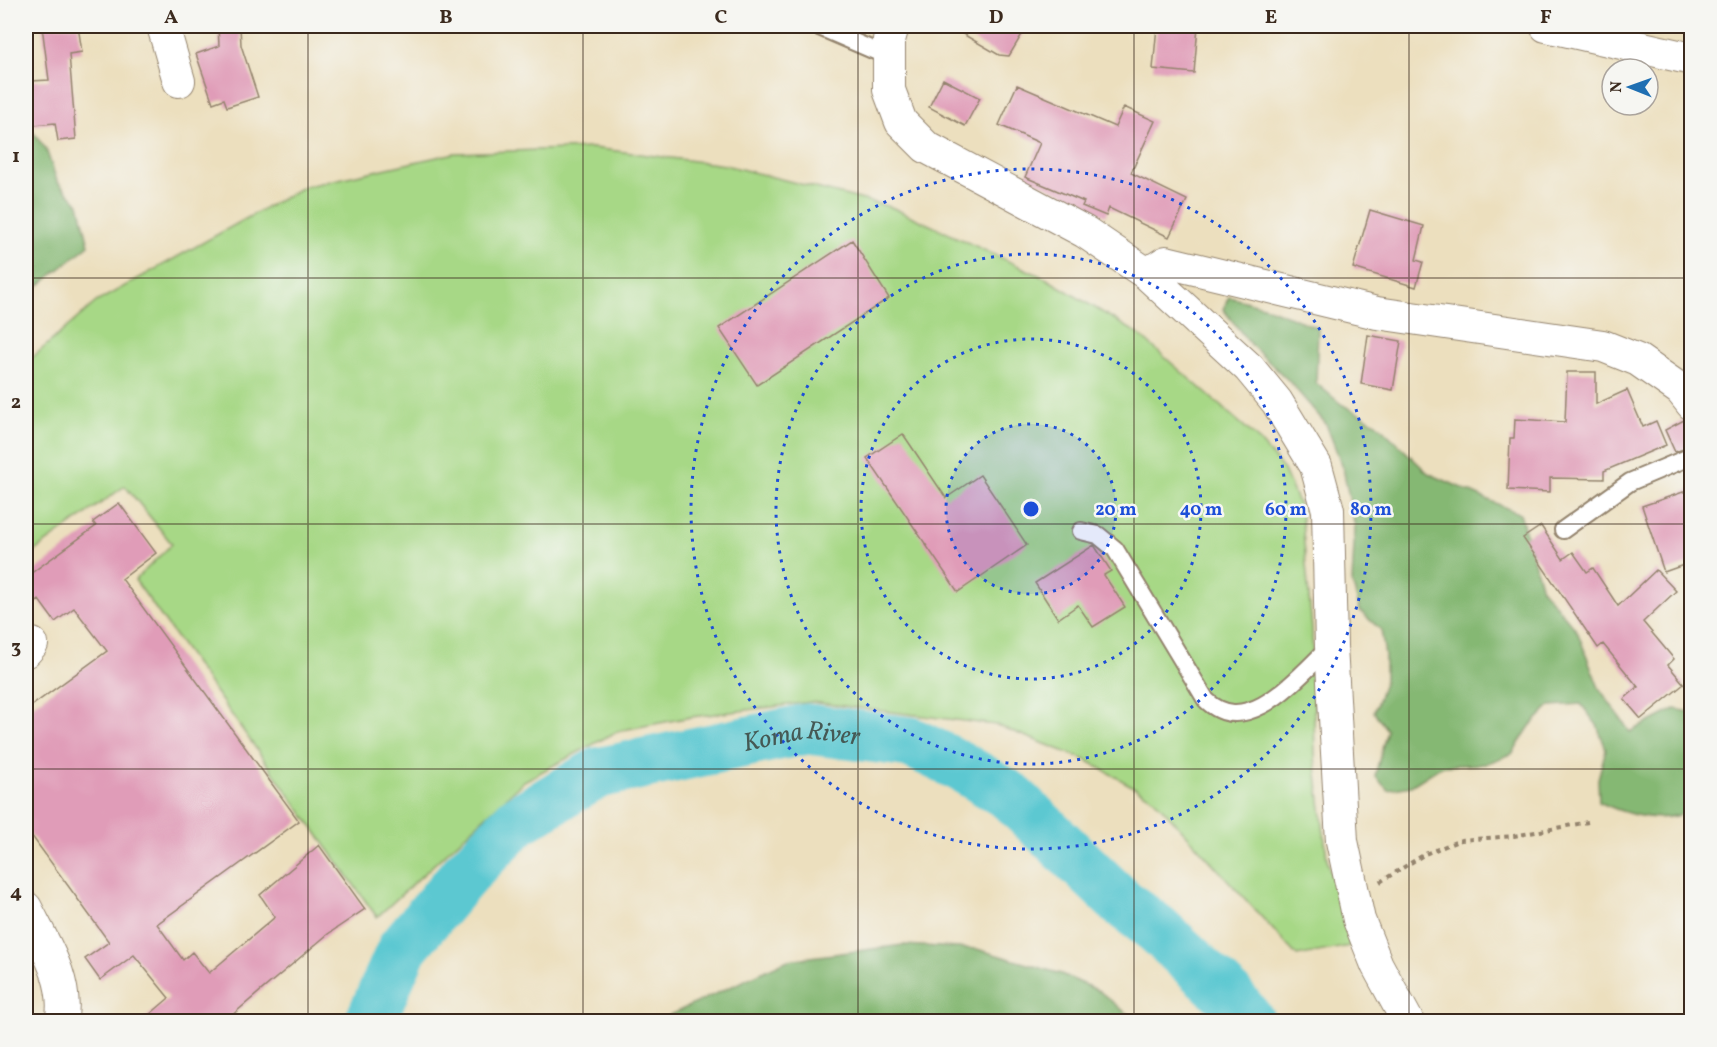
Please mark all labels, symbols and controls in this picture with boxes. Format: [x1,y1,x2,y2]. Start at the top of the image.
text: A [164,4,178,32]
text: B [439,4,453,32]
text: C [715,4,728,32]
text: D [989,4,1003,32]
text: E [1265,4,1277,32]
text: F [1540,4,1552,32]
north arrow [1600,57,1660,117]
text: N [1606,80,1628,93]
text: 1 [12,143,20,171]
text: 2 [11,389,21,417]
text: 20 m [1095,498,1137,523]
text: 40 m [1180,498,1222,523]
text: 60 m [1265,498,1307,523]
text: 80 m [1350,498,1392,523]
centre of rings [1021,499,1041,519]
text: 3 [11,634,21,662]
water label: Koma River [740,713,863,762]
text: 4 [10,879,22,907]

